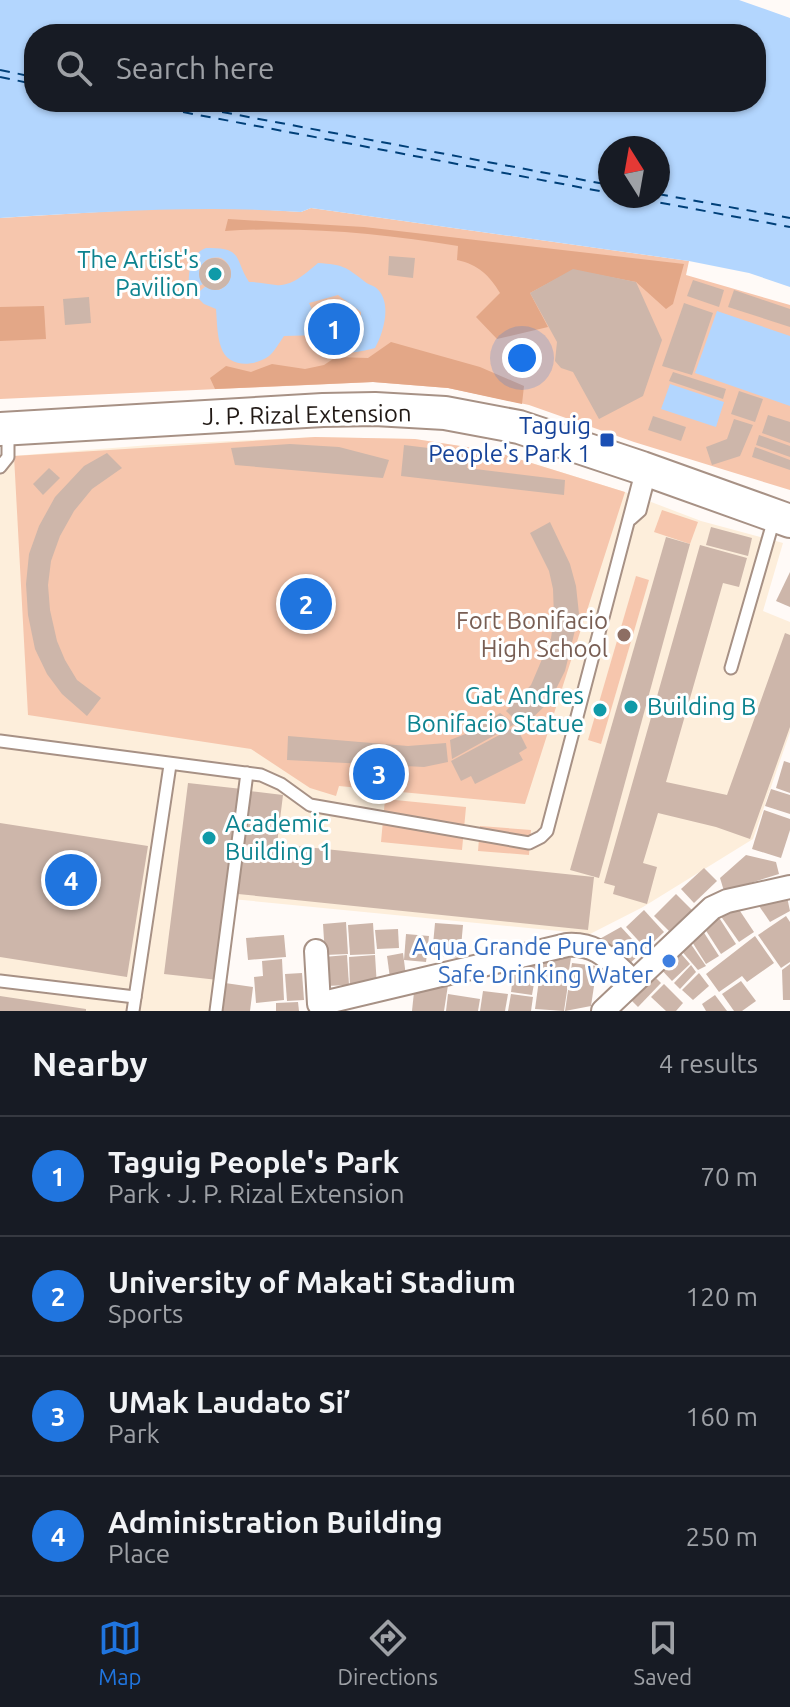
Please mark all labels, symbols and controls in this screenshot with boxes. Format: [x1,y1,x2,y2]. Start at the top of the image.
search box [24,24,766,112]
icon: search [52,46,96,90]
text: Search here [116,51,275,85]
north arrow [598,136,670,208]
place label: The Artist's Pavilion [77,246,199,301]
marker: The Artist's Pavilion [206,265,224,283]
pin: 1 [308,299,360,359]
your location [502,338,542,378]
street label: J. P. Rizal Extension [202,399,412,430]
place label: Taguig People's Park 1 [428,412,591,467]
marker: Taguig People's Park 1 [598,431,616,449]
pin: 2 [280,574,332,634]
place label: Fort Bonifacio High School [456,607,608,662]
marker: Fort Bonifacio High School [615,626,633,644]
place label: Gat Andres Bonifacio Statue [407,682,584,737]
place label: Building B [647,693,756,720]
marker: Building B [622,698,640,716]
marker: Gat Andres Bonifacio Statue [591,701,609,719]
pin: 3 [353,744,405,804]
place label: Academic Building 1 [225,810,332,865]
marker: Academic Building 1 [200,829,218,847]
pin: 4 [45,850,97,910]
place label: Aqua Grande Pure and Safe Drinking Water [412,933,653,988]
marker: Aqua Grande Pure and Safe Drinking Water [660,952,678,970]
text: Nearby [32,1044,147,1082]
text: 4 results [659,1049,758,1078]
text: Taguig People's Park [108,1145,399,1179]
text: 1 [51,1162,65,1191]
text: 70 m [700,1162,758,1191]
text: Park · J. P. Rizal Extension [108,1179,404,1208]
text: University of Makati Stadium [108,1265,516,1299]
text: 2 [51,1282,65,1311]
text: 120 m [686,1282,758,1311]
text: Sports [108,1299,183,1328]
text: UMak Laudato Si’ [108,1385,351,1419]
text: 3 [51,1402,65,1431]
text: 160 m [686,1402,758,1431]
text: Park [108,1419,160,1448]
text: Administration Building [108,1505,443,1539]
text: 4 [51,1522,65,1551]
text: 250 m [686,1522,758,1551]
text: Place [108,1539,170,1568]
tab: Map [98,1616,142,1689]
tab: Directions [337,1616,438,1689]
tab: Saved [634,1616,692,1689]

